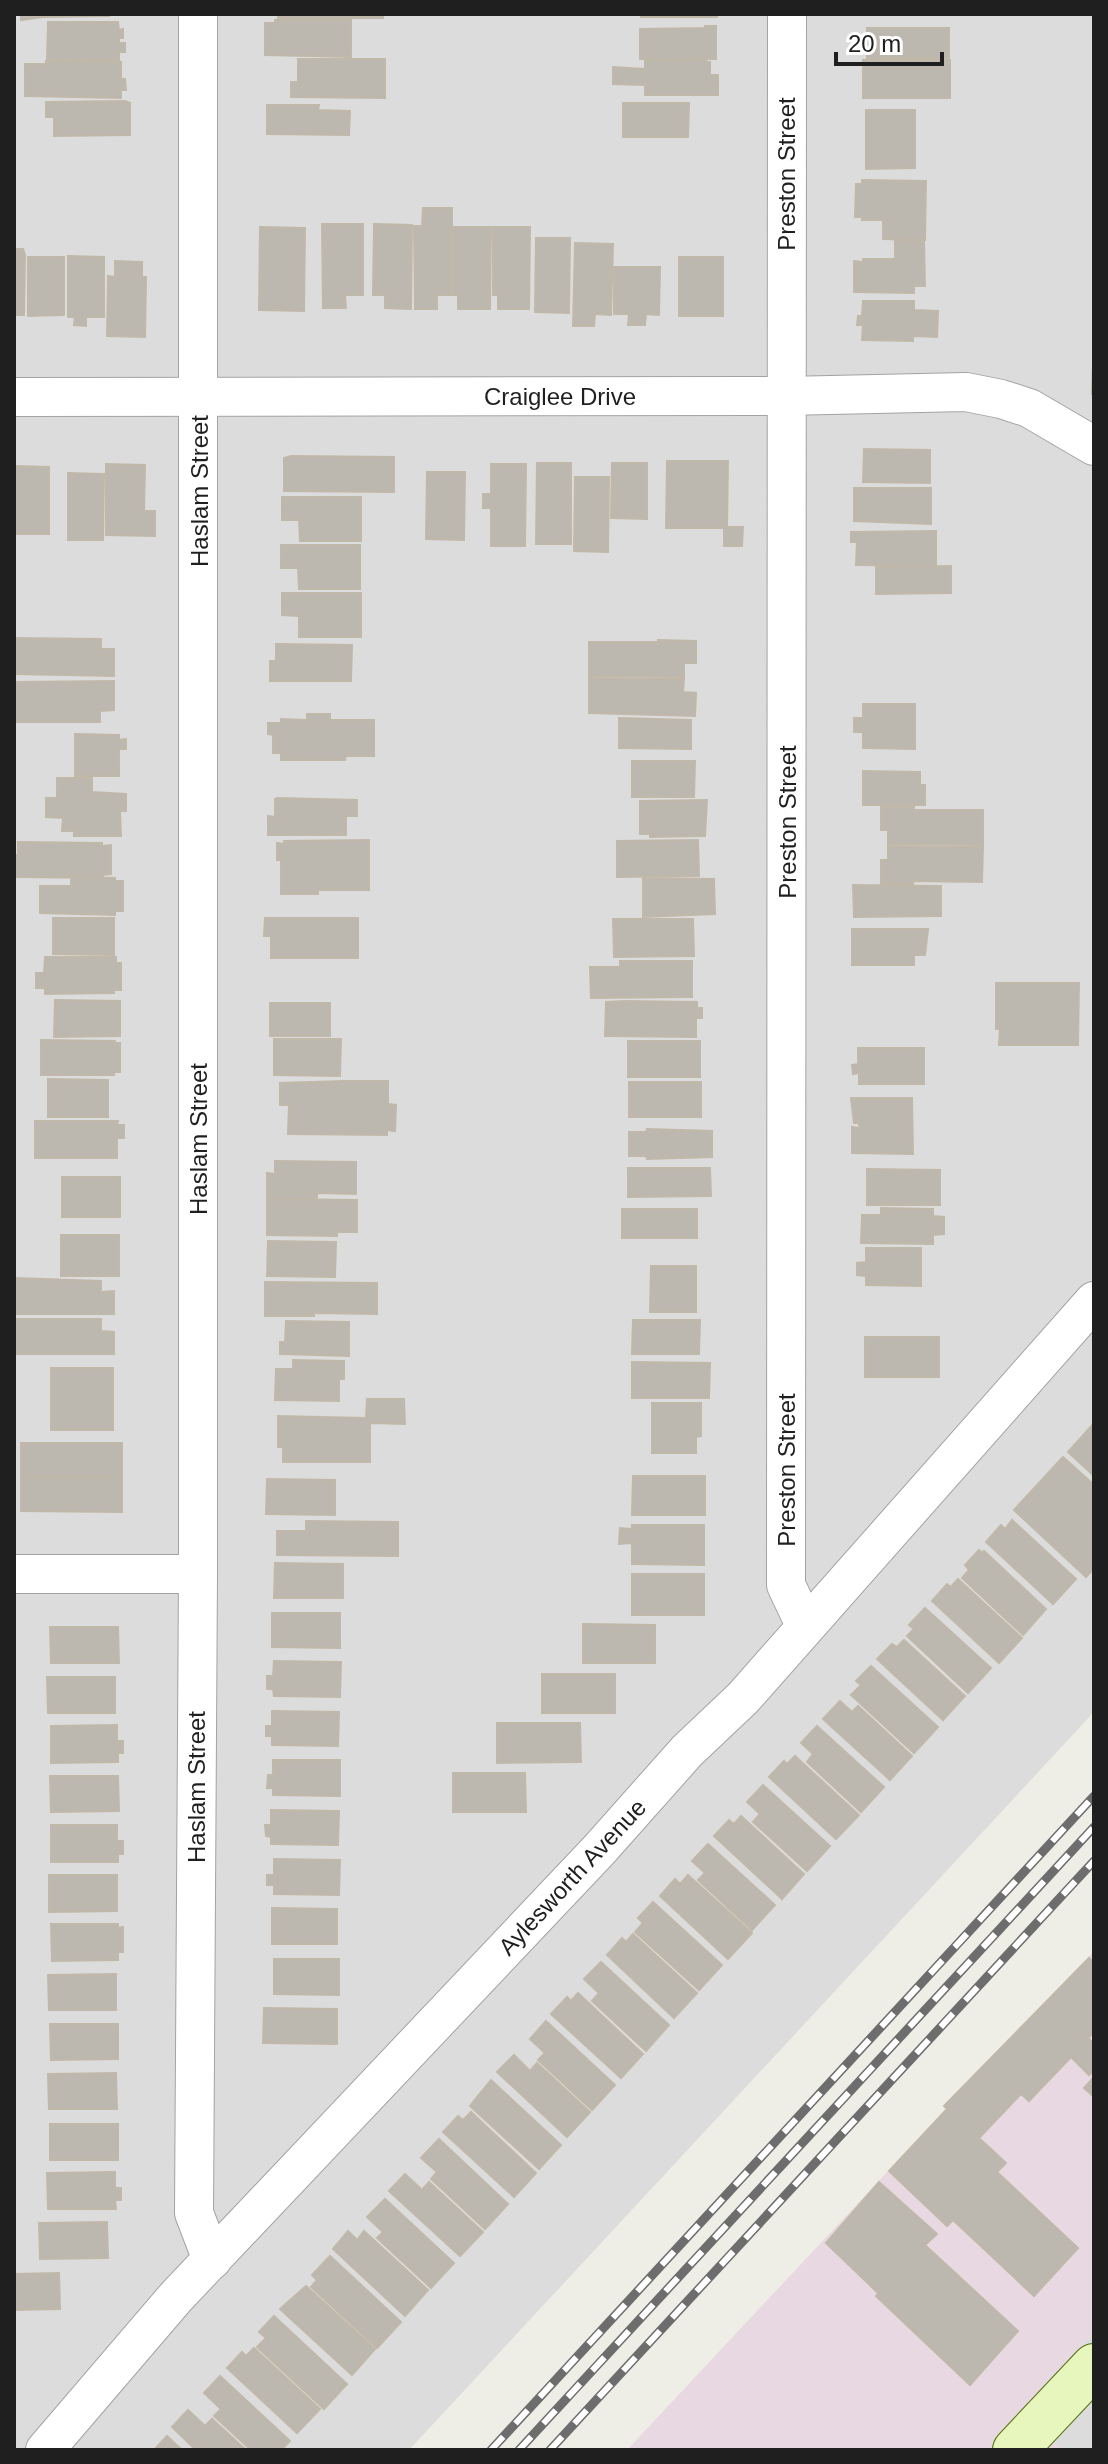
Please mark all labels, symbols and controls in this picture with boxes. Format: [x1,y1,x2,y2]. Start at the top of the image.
scale bar [836,16,942,66]
text: 20 m [848,30,901,57]
street label: Preston Street [773,97,800,251]
street label: Craiglee Drive [484,383,636,410]
street label: Haslam Street [186,415,213,567]
street label: Preston Street [774,745,801,899]
street label: Haslam Street [185,1063,212,1215]
street label: Preston Street [773,1393,800,1547]
street label: Haslam Street [183,1711,210,1863]
street label: Aylesworth Avenue [493,1793,651,1961]

